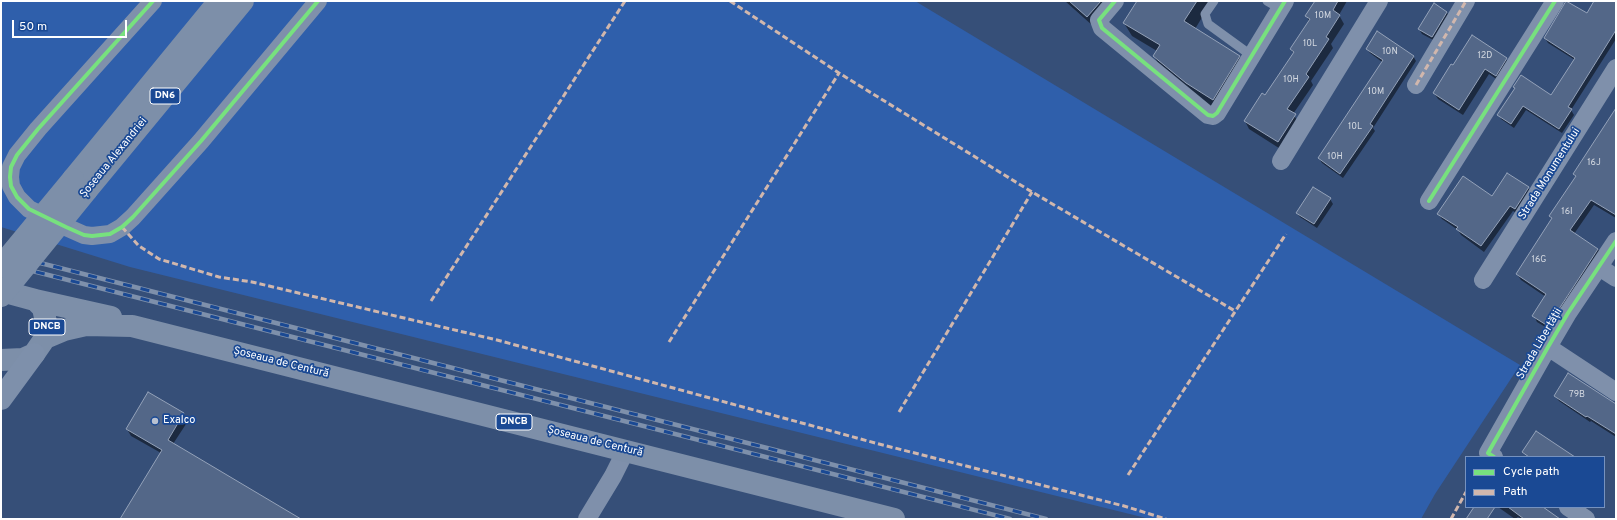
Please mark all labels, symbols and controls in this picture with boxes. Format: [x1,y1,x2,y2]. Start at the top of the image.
house number: 10M [1315,11,1331,21]
scale bar [14,12,129,38]
text: 50 m [19,19,47,35]
house number: 10L [1303,39,1317,49]
house number: 10N [1382,47,1398,57]
house number: 12D [1477,51,1493,61]
house number: 10H [1283,75,1299,85]
house number: 10M [1368,87,1384,97]
road number: DN6 [150,88,180,104]
street label: Șoseaua Alexandriei [78,115,150,201]
house number: 10L [1348,122,1362,132]
street label: Strada Monumentului [1516,126,1584,222]
house number: 10H [1327,152,1343,162]
house number: 16J [1587,158,1601,168]
house number: 16I [1561,207,1573,217]
house number: 16G [1532,255,1546,265]
street label: Strada Libertății [1514,306,1566,382]
road number: DNCB [29,319,65,335]
street label: Șoseaua de Centură [232,345,330,381]
house number: 79B [1569,390,1585,400]
place label: Exalco [163,414,195,428]
road number: DNCB [496,414,532,430]
marker: Exalco [150,416,160,426]
street label: Șoseaua de Centură [546,424,644,460]
legend [1465,456,1605,508]
text: Cycle path [1503,464,1560,480]
text: Path [1503,484,1528,500]

